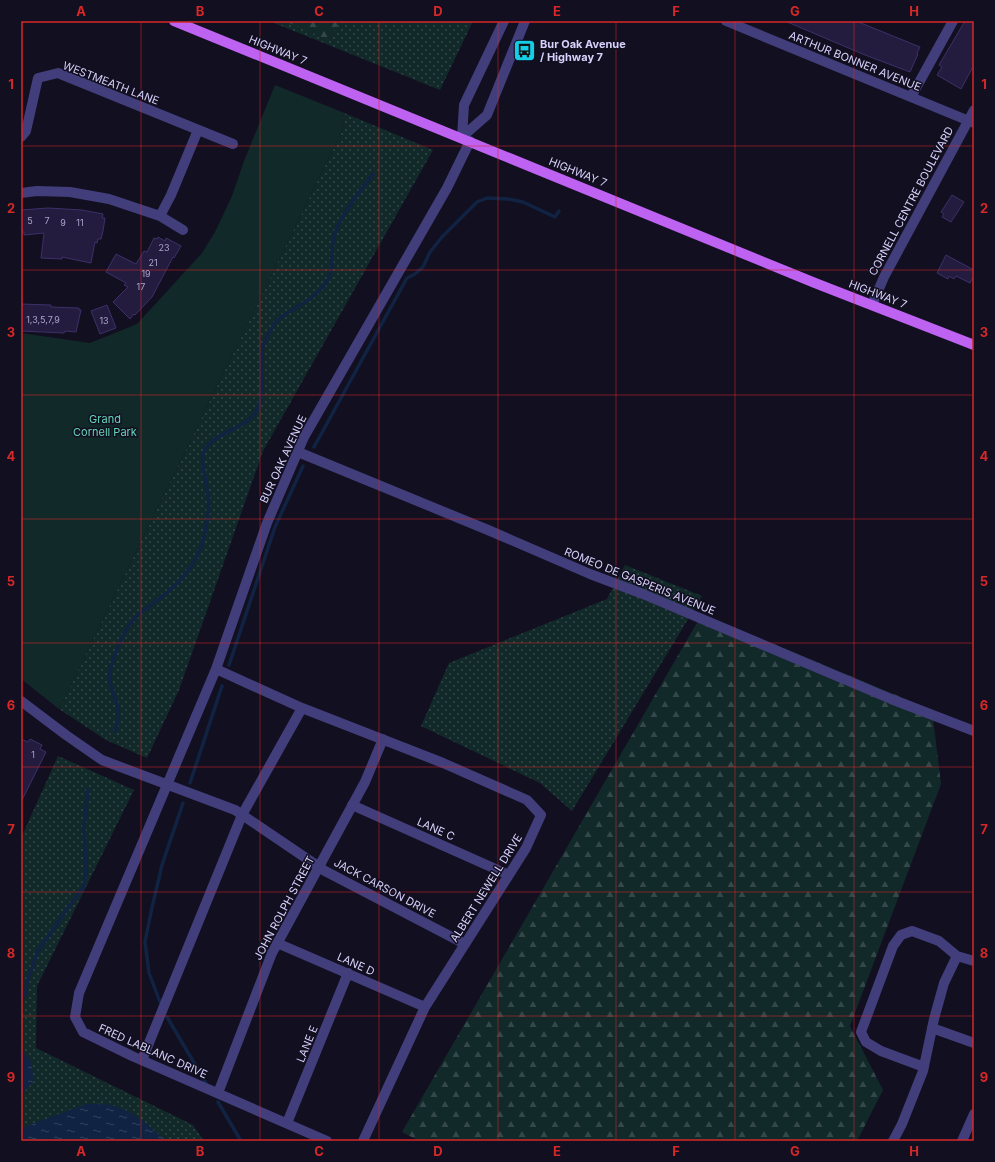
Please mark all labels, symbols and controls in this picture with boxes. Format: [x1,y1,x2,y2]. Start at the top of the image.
text: A [76,3,86,19]
text: B [196,3,205,19]
text: C [314,3,324,19]
text: D [433,3,443,19]
text: E [553,3,561,19]
text: F [672,3,680,19]
text: G [790,3,800,19]
text: H [909,3,919,19]
street label: ARTHUR BONNER AVENUE [787,28,923,94]
street label: HIGHWAY 7 [247,32,309,68]
bus stop icon: Bur Oak Avenue / Highway 7 [511,37,537,63]
place label: Bur Oak Avenue / Highway 7 [540,37,626,64]
street label: WESTMEATH LANE [61,58,161,108]
text: 1 [8,76,14,92]
text: 1 [981,76,987,92]
street label: CORNELL CENTRE BOULEVARD [866,124,956,278]
street label: HIGHWAY 7 [547,154,609,190]
text: 2 [7,200,15,216]
text: 2 [980,200,988,216]
house number: 5 [27,215,33,226]
house number: 7 [44,215,50,226]
house number: 9 [60,217,66,228]
house number: 11 [76,217,84,228]
house number: 23 [158,242,170,253]
house number: 21 [148,257,158,268]
house number: 19 [141,268,151,279]
street label: HIGHWAY 7 [847,276,909,312]
house number: 17 [137,281,145,292]
house number: 1,3,5,7,9 [26,314,60,325]
house number: 13 [99,315,109,326]
text: 3 [7,324,15,340]
text: 3 [980,324,988,340]
park label: Grand Cornell Park [73,412,137,439]
street label: BUR OAK AVENUE [256,413,310,505]
text: 4 [7,448,16,464]
text: 4 [980,448,989,464]
street label: ROMEO DE GASPERIS AVENUE [562,544,718,618]
text: 5 [7,573,15,589]
text: 5 [980,573,988,589]
text: 6 [7,697,15,713]
text: 6 [980,697,988,713]
house number: 1 [31,749,35,760]
street label: LANE C [415,815,457,843]
text: 7 [7,821,15,837]
text: 7 [980,821,988,837]
street label: ALBERT NEWELL DRIVE [447,831,525,945]
street label: JOHN ROLPH STREET [251,854,317,962]
street label: JACK CARSON DRIVE [332,855,438,921]
text: 8 [7,945,15,961]
text: 8 [980,945,988,961]
street label: LANE D [335,950,377,978]
street label: FRED LABLANC DRIVE [96,1021,210,1081]
street label: LANE E [293,1024,321,1064]
text: 9 [7,1069,15,1085]
text: 9 [980,1069,988,1085]
text: A [76,1143,86,1159]
text: B [196,1143,205,1159]
text: C [314,1143,324,1159]
text: D [433,1143,443,1159]
text: E [553,1143,561,1159]
text: F [672,1143,680,1159]
text: G [790,1143,800,1159]
text: H [909,1143,919,1159]

